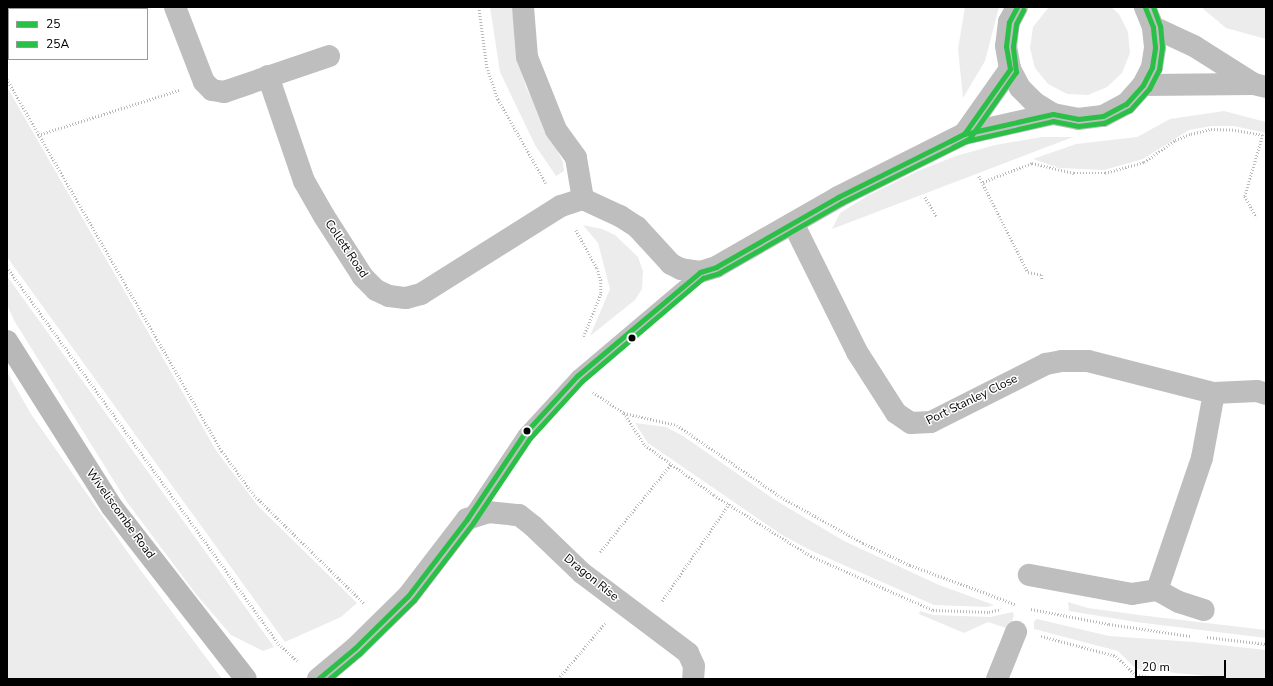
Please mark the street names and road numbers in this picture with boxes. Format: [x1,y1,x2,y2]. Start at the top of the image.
street label: Collett Road [321,217,371,281]
street label: Port Stanley Close [924,372,1020,428]
street label: Wiveliscombe Road [83,466,157,562]
street label: Dragon Rise [561,552,621,604]

